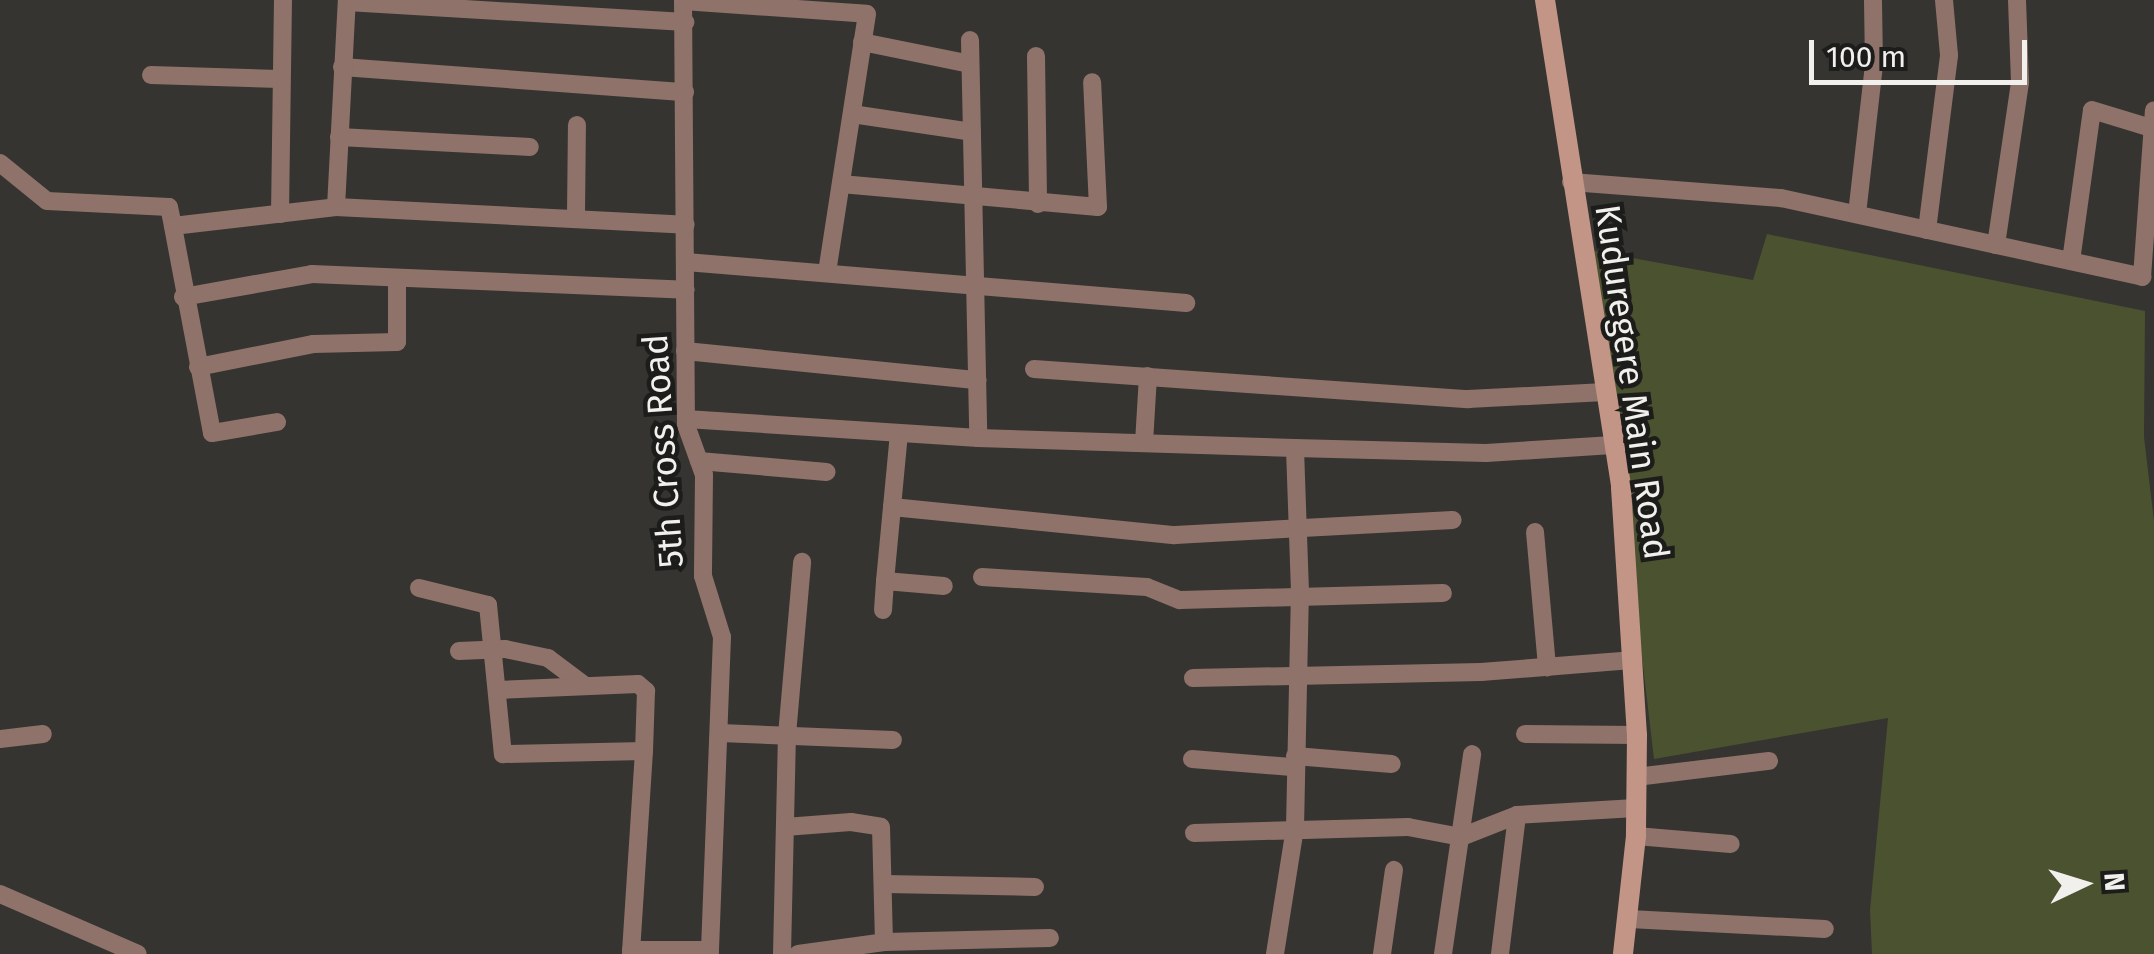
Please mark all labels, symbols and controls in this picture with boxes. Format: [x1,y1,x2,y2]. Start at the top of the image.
scale bar [1814,20,2032,82]
text: 100 m [1826,39,1906,75]
street label: Kuduregere Main Road [1586,202,1678,562]
street label: 5th Cross Road [634,333,692,569]
north arrow [2034,834,2134,934]
text: N [2097,871,2132,892]

